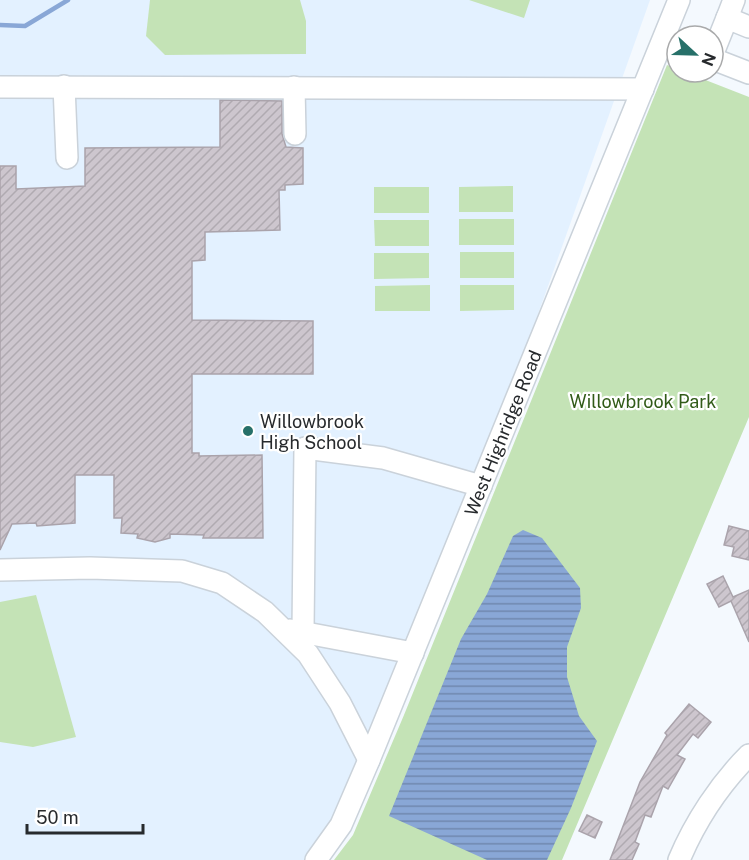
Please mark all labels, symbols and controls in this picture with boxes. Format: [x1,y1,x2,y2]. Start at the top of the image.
north arrow [665,24,725,84]
text: N [697,50,720,69]
street label: West Highridge Road [460,347,546,519]
park label: Willowbrook Park [570,391,716,412]
place label: Willowbrook High School [260,411,364,453]
marker: Willowbrook High School [241,424,255,438]
scale bar [27,797,142,835]
text: 50 m [36,807,79,828]

